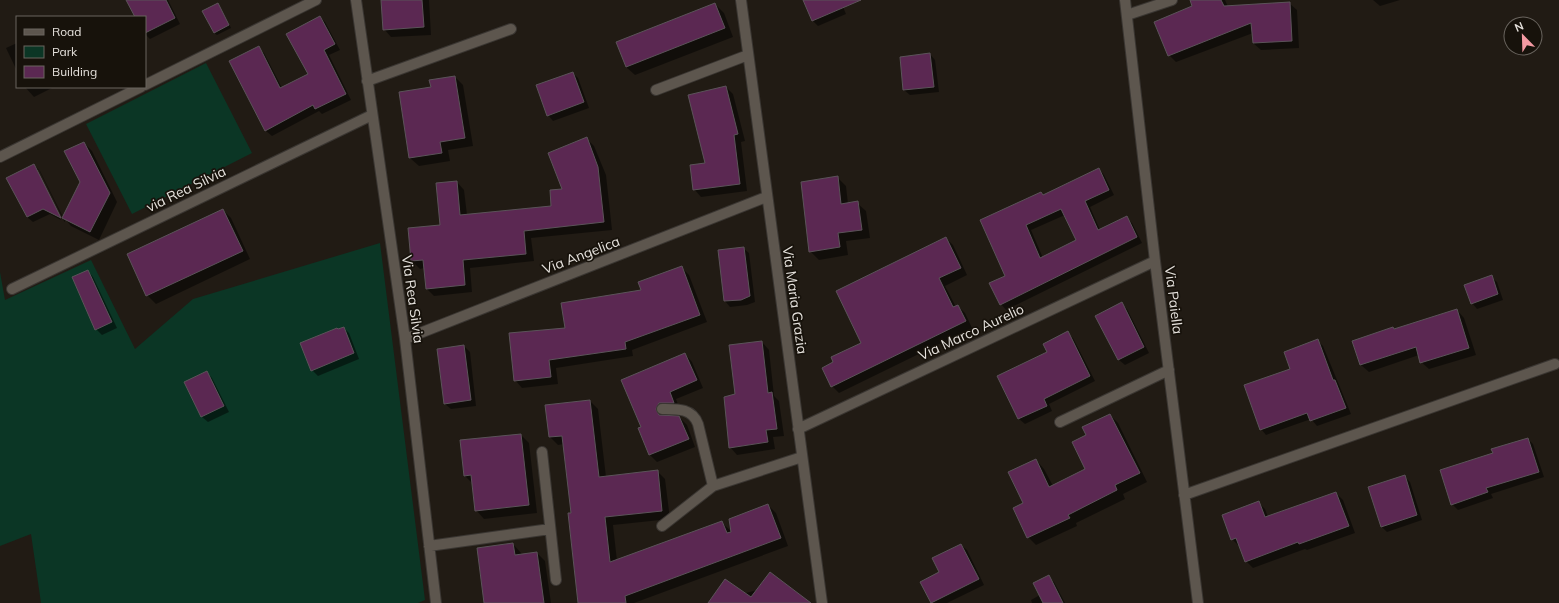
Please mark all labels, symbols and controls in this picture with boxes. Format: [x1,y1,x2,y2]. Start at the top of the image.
legend [16,16,146,88]
north arrow [1503,16,1543,56]
text: N [1513,19,1526,35]
text: Road [52,24,81,39]
text: Park [52,44,78,59]
text: Building [52,64,97,79]
street label: via Rea Silvia [143,162,229,216]
street label: Via Angelica [540,232,622,278]
street label: Via Maria Grazia [779,245,811,355]
street label: Via Rea Silvia [398,254,428,344]
street label: Via Paiella [1161,265,1187,335]
street label: Via Marco Aurelio [915,300,1027,364]

